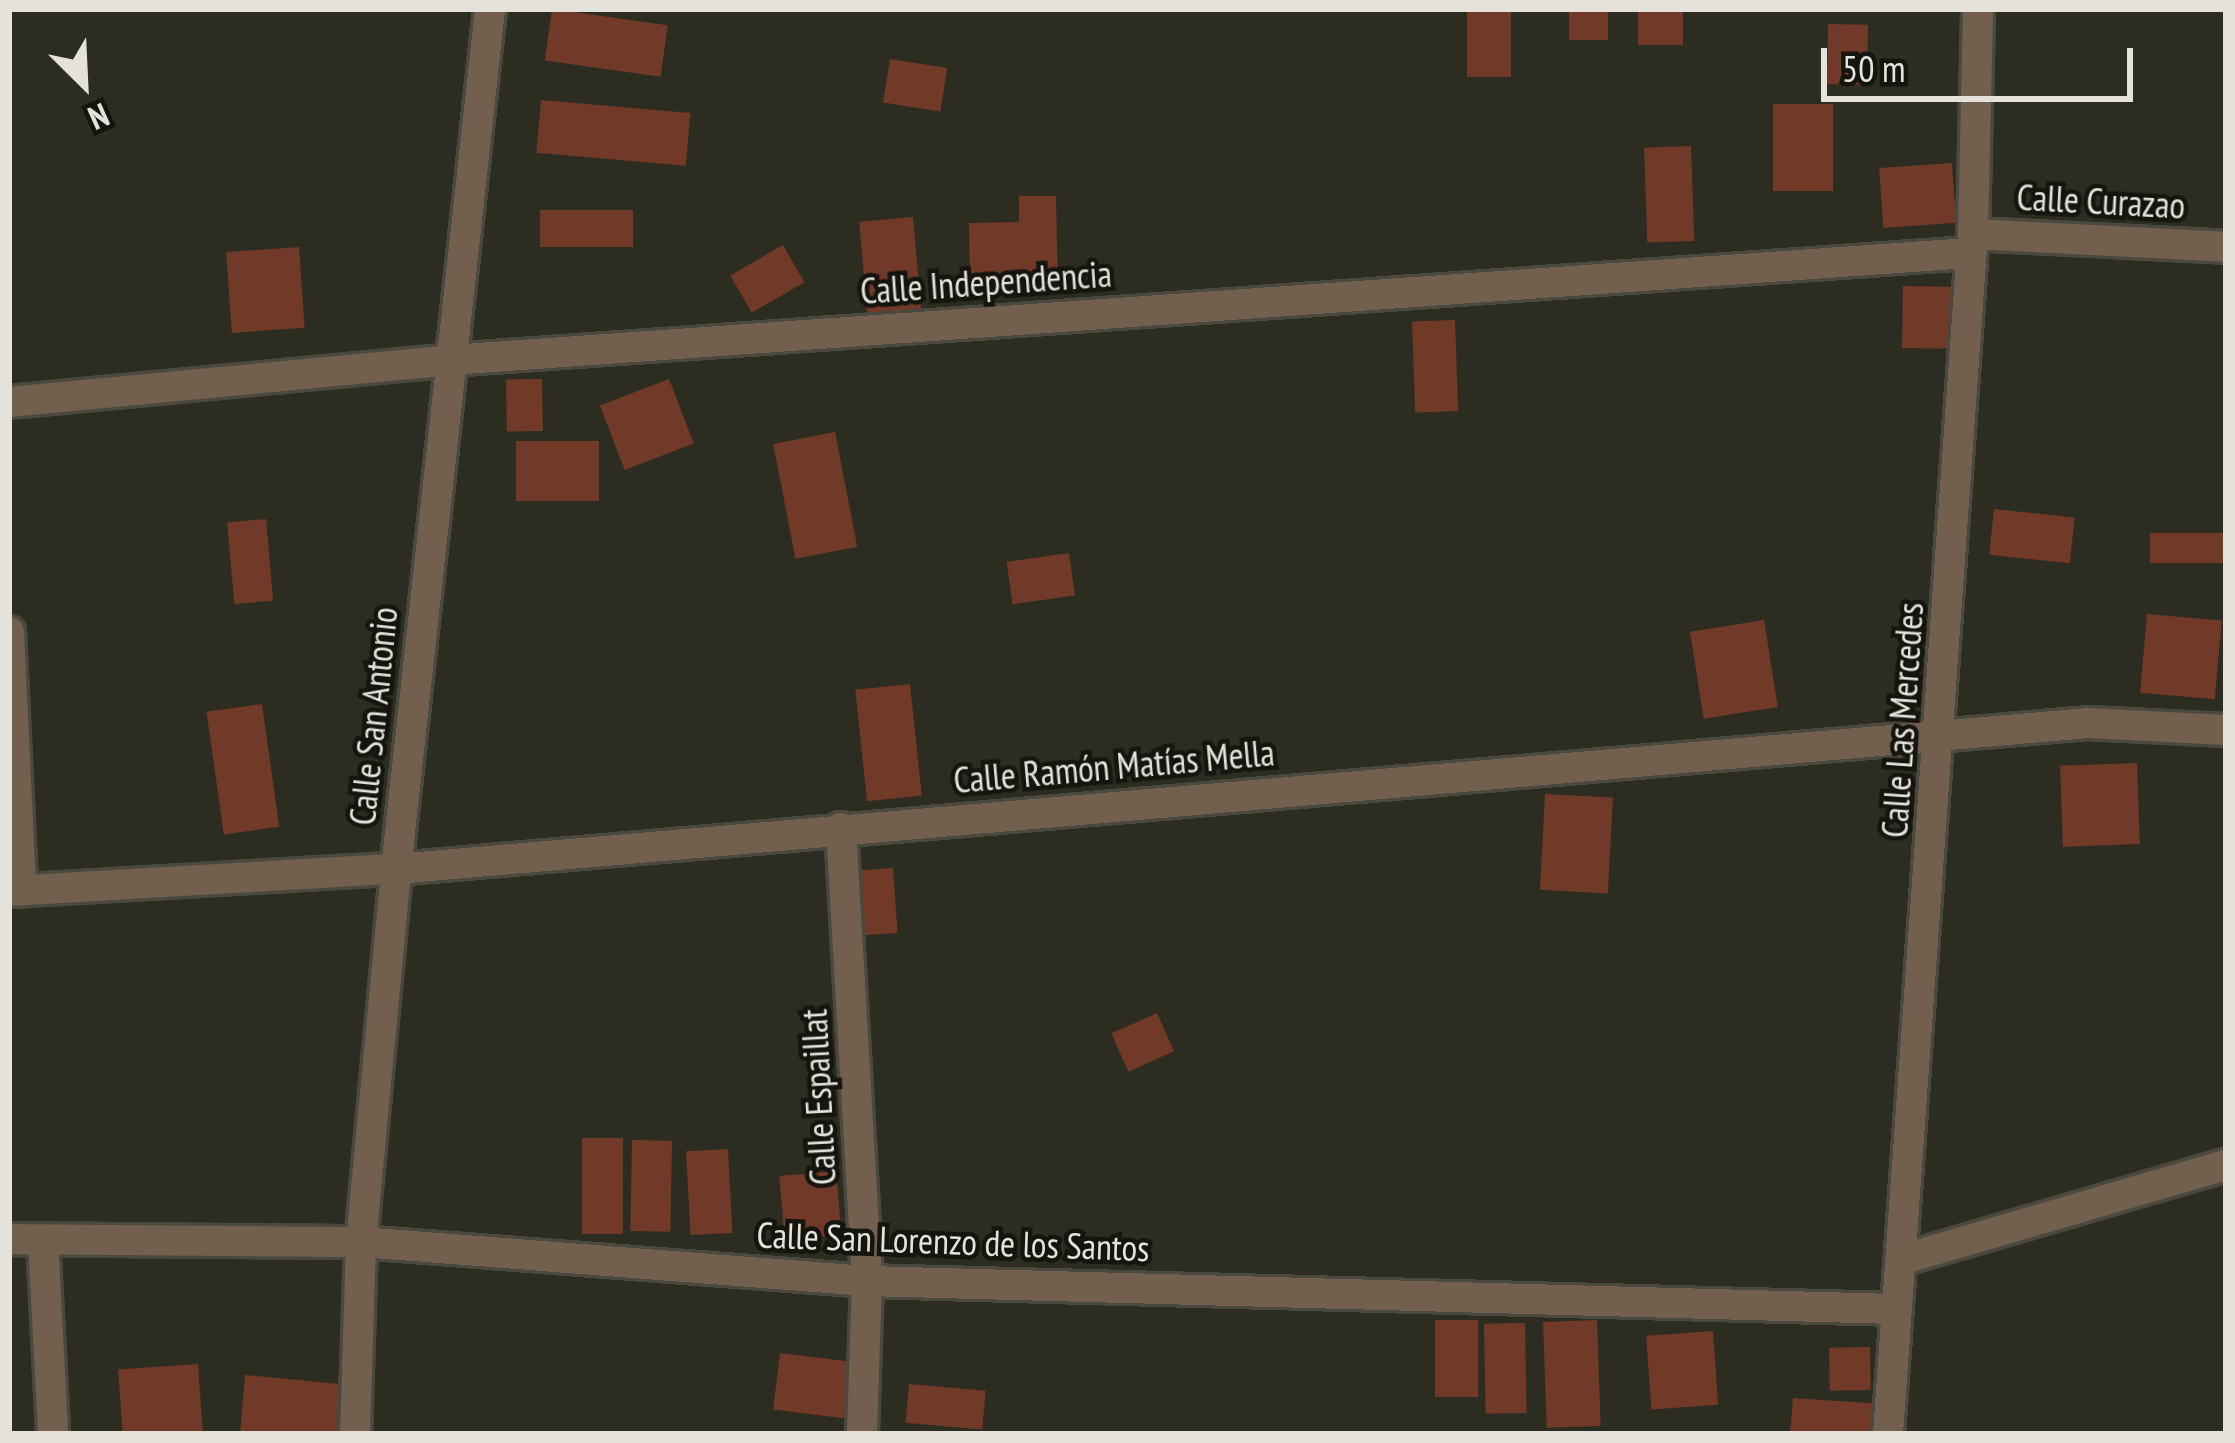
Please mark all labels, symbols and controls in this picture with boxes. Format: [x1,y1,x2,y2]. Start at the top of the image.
north arrow [24,24,144,144]
scale bar [1827,24,2139,98]
text: 50 m [1842,45,1905,92]
text: N [82,94,116,141]
street label: Calle Curazao [2016,175,2186,227]
street label: Calle Independencia [859,252,1113,312]
street label: Calle Las Mercedes [1872,601,1932,839]
street label: Calle San Antonio [340,604,406,828]
street label: Calle Ramón Matías Mella [952,730,1276,802]
street label: Calle Espaillat [792,1008,844,1186]
street label: Calle San Lorenzo de los Santos [756,1213,1150,1269]

